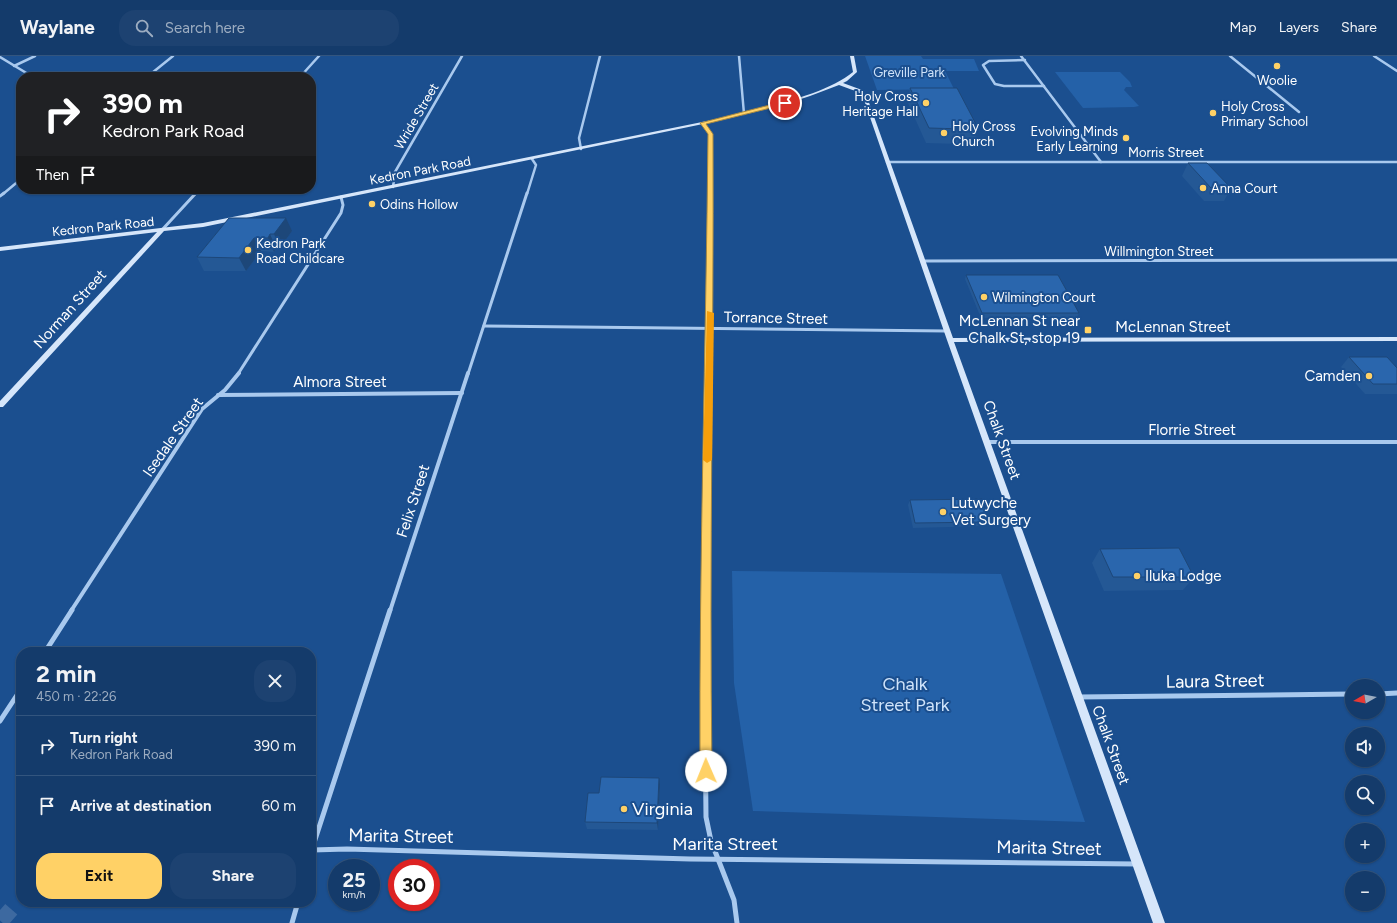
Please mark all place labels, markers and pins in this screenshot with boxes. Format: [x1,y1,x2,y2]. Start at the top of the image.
marker: Woolie [1272,61,1282,71]
place label: Woolie [1257,73,1297,88]
pin [768,86,802,120]
place label: Holy Cross Heritage Hall [842,89,918,119]
marker: Holy Cross Heritage Hall [921,98,931,108]
place label: Holy Cross Primary School [1221,99,1308,129]
marker: Holy Cross Primary School [1208,108,1218,118]
place label: Holy Cross Church [952,119,1016,149]
place label: Evolving Minds Early Learning [1030,124,1118,154]
marker: Holy Cross Church [939,128,949,138]
marker: Evolving Minds Early Learning [1121,133,1131,143]
place label: Anna Court [1211,181,1278,196]
marker: Anna Court [1198,183,1208,193]
place label: Odins Hollow [380,197,459,212]
marker: Odins Hollow [367,199,377,209]
place label: Kedron Park Road Childcare [256,236,344,266]
marker: Kedron Park Road Childcare [243,245,253,255]
place label: Wilmington Court [992,290,1096,305]
marker: Wilmington Court [979,292,989,302]
place label: McLennan St near Chalk St, stop 19 [959,312,1080,347]
marker: McLennan St near Chalk St, stop 19 [1083,325,1093,335]
place label: Camden [1304,367,1361,385]
marker: Camden [1364,371,1374,381]
place label: Lutwyche Vet Surgery [951,494,1031,529]
marker: Lutwyche Vet Surgery [938,507,948,517]
place label: Iluka Lodge [1145,567,1222,585]
marker: Iluka Lodge [1132,571,1142,581]
place label: Virginia [632,798,693,820]
marker: Virginia [619,804,629,814]

